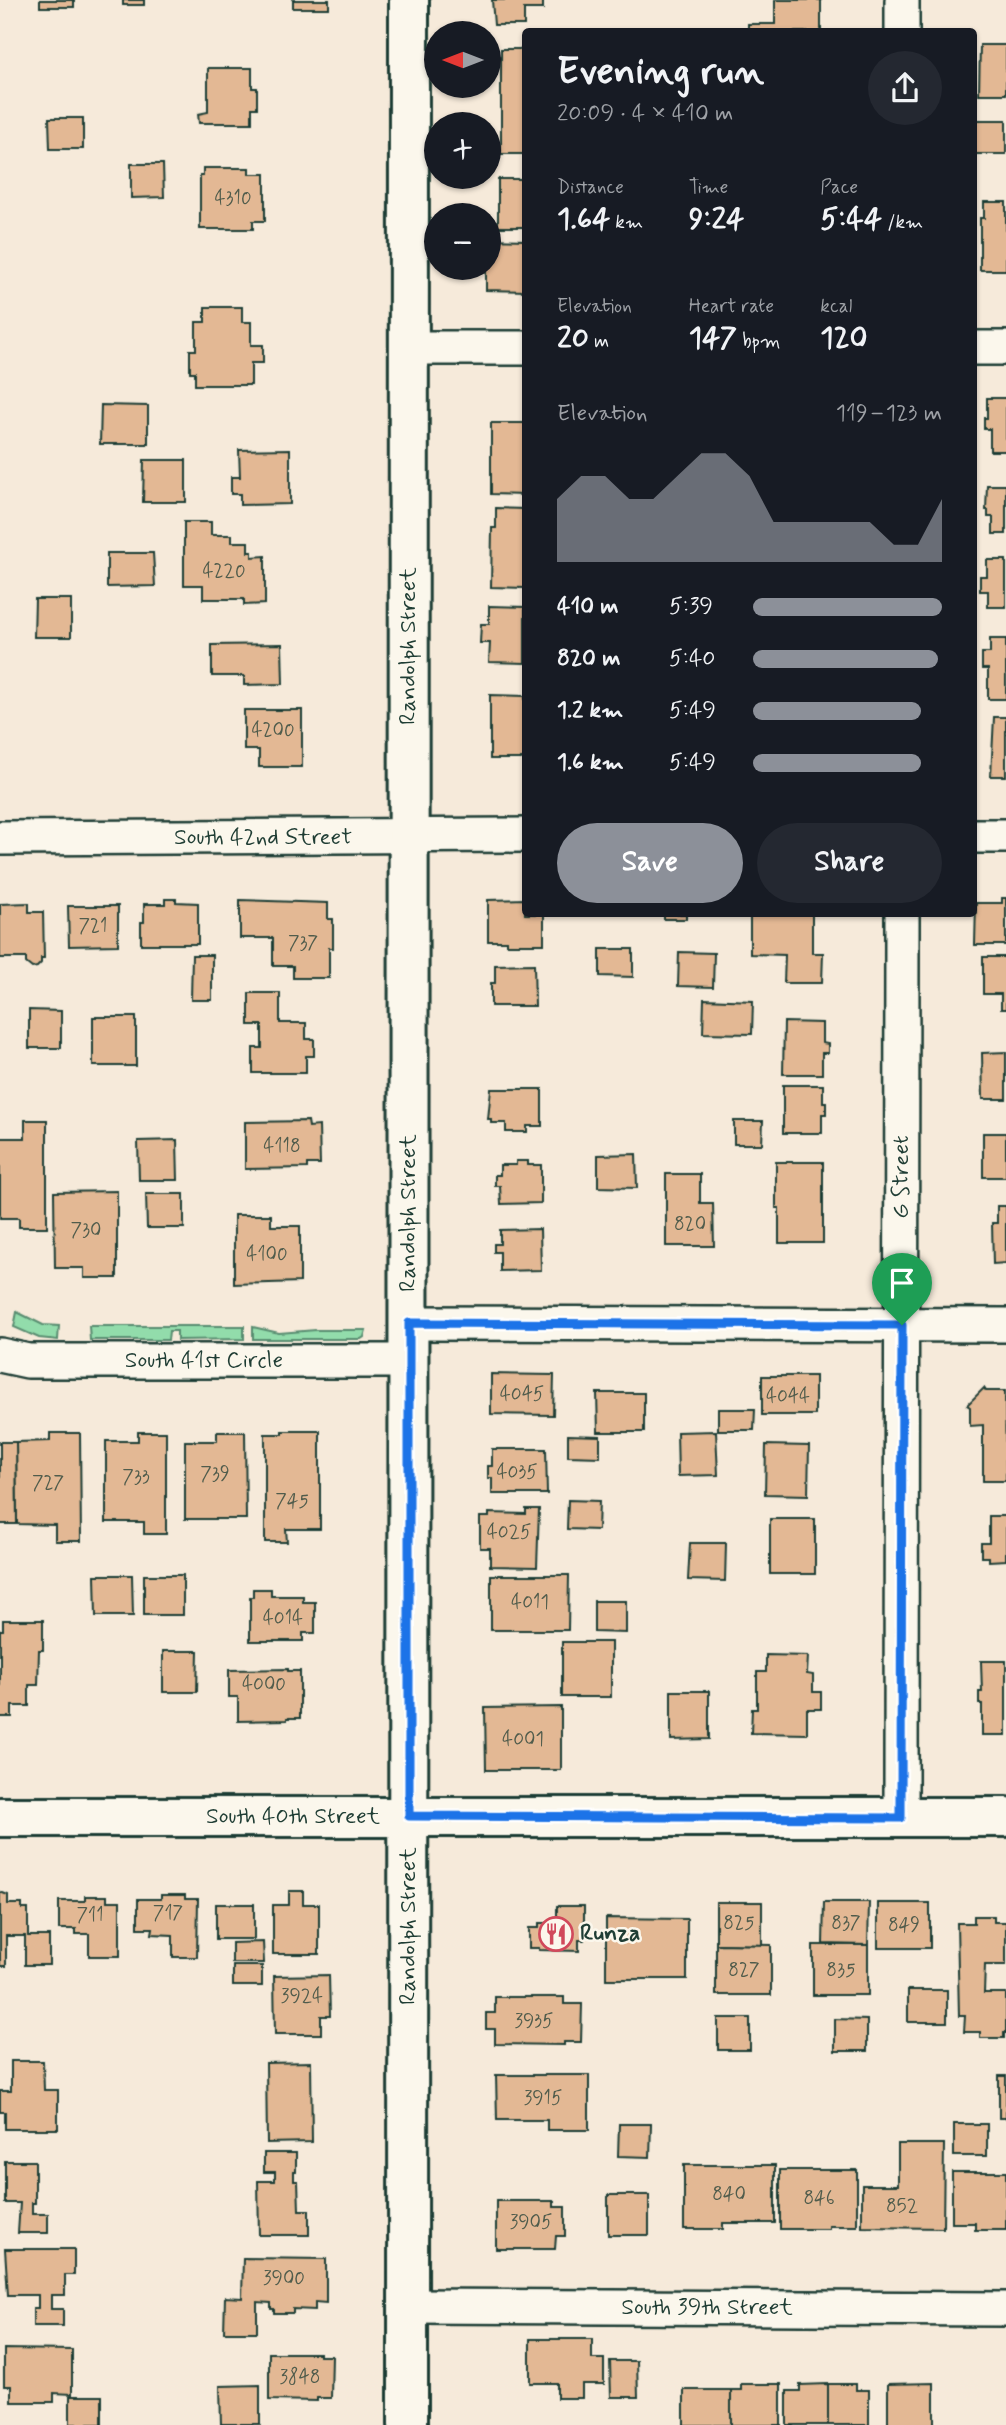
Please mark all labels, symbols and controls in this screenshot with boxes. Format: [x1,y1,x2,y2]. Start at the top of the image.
north arrow [424,21,500,98]
map controls [424,21,501,280]
text: Evening run [557,48,764,97]
button: share [868,51,942,125]
text: 20:09 · 4 × 410 m [557,99,733,129]
button: + [424,112,501,189]
text: Distance [557,175,624,200]
text: Time [689,175,728,200]
text: Pace [820,175,858,200]
house number: 4310 [214,186,252,211]
text: 1.64 [557,200,610,239]
text: 9:24 [689,200,744,239]
text: 5:44 [820,200,882,239]
button: − [424,203,501,280]
text: km [610,210,643,235]
text: /km [882,210,923,235]
text: Elevation [557,294,632,319]
text: Heart rate [689,294,774,319]
text: kcal [820,294,852,319]
text: 20 [557,319,589,358]
text: 147 [689,319,737,358]
text: 120 [820,319,868,358]
text: m [589,329,609,354]
text: bpm [737,329,780,354]
text: Elevation [557,399,648,429]
text: 119–123 m [836,399,942,429]
house number: 4220 [202,559,246,584]
street label: Randolph Street [394,567,424,725]
text: 410 m [557,592,619,622]
text: 5:39 [669,592,713,622]
text: 820 m [557,644,620,674]
text: 5:40 [669,644,715,674]
text: 1.2 km [557,696,623,726]
text: 5:49 [669,696,716,726]
house number: 4200 [251,718,295,743]
text: 1.6 km [557,748,624,778]
text: 5:49 [669,748,716,778]
street label: South 42nd Street [174,823,352,853]
button: Save [557,823,743,903]
button: Share [757,823,942,903]
house number: 721 [79,914,107,939]
house number: 737 [288,931,318,956]
house number: 4118 [263,1134,301,1159]
street label: Randolph Street [394,1134,424,1292]
street label: G Street [887,1135,917,1219]
house number: 820 [674,1212,706,1237]
house number: 730 [71,1218,102,1243]
house number: 4100 [246,1242,288,1267]
pin [872,1253,932,1325]
icon: arrive [883,1264,921,1302]
street label: South 41st Circle [125,1346,283,1376]
house number: 4045 [500,1382,544,1407]
house number: 4044 [766,1384,810,1409]
house number: 4035 [496,1460,538,1485]
house number: 739 [200,1462,230,1487]
house number: 733 [122,1465,150,1490]
house number: 727 [32,1471,64,1496]
house number: 745 [275,1489,309,1514]
house number: 4025 [487,1520,531,1545]
house number: 4011 [511,1590,549,1615]
house number: 4014 [263,1606,303,1631]
house number: 4000 [242,1672,286,1697]
house number: 4001 [502,1727,544,1752]
street label: South 40th Street [206,1802,381,1832]
street label: Randolph Street [394,1847,424,2005]
house number: 717 [153,1901,183,1926]
house number: 711 [76,1903,104,1928]
house number: 825 [723,1911,755,1936]
house number: 837 [831,1911,861,1936]
house number: 849 [888,1913,920,1938]
restaurant icon: Runza [537,1915,575,1953]
place label: Runza [580,1919,640,1949]
house number: 827 [728,1958,760,1983]
house number: 835 [826,1958,856,1983]
house number: 3924 [281,1984,323,2009]
house number: 3935 [514,2009,554,2034]
house number: 3915 [524,2086,562,2111]
house number: 840 [712,2182,746,2207]
house number: 846 [803,2186,835,2211]
house number: 852 [886,2194,918,2219]
house number: 3905 [510,2210,552,2235]
house number: 3900 [263,2266,305,2291]
street label: South 39th Street [621,2293,793,2323]
house number: 3848 [280,2365,320,2390]

